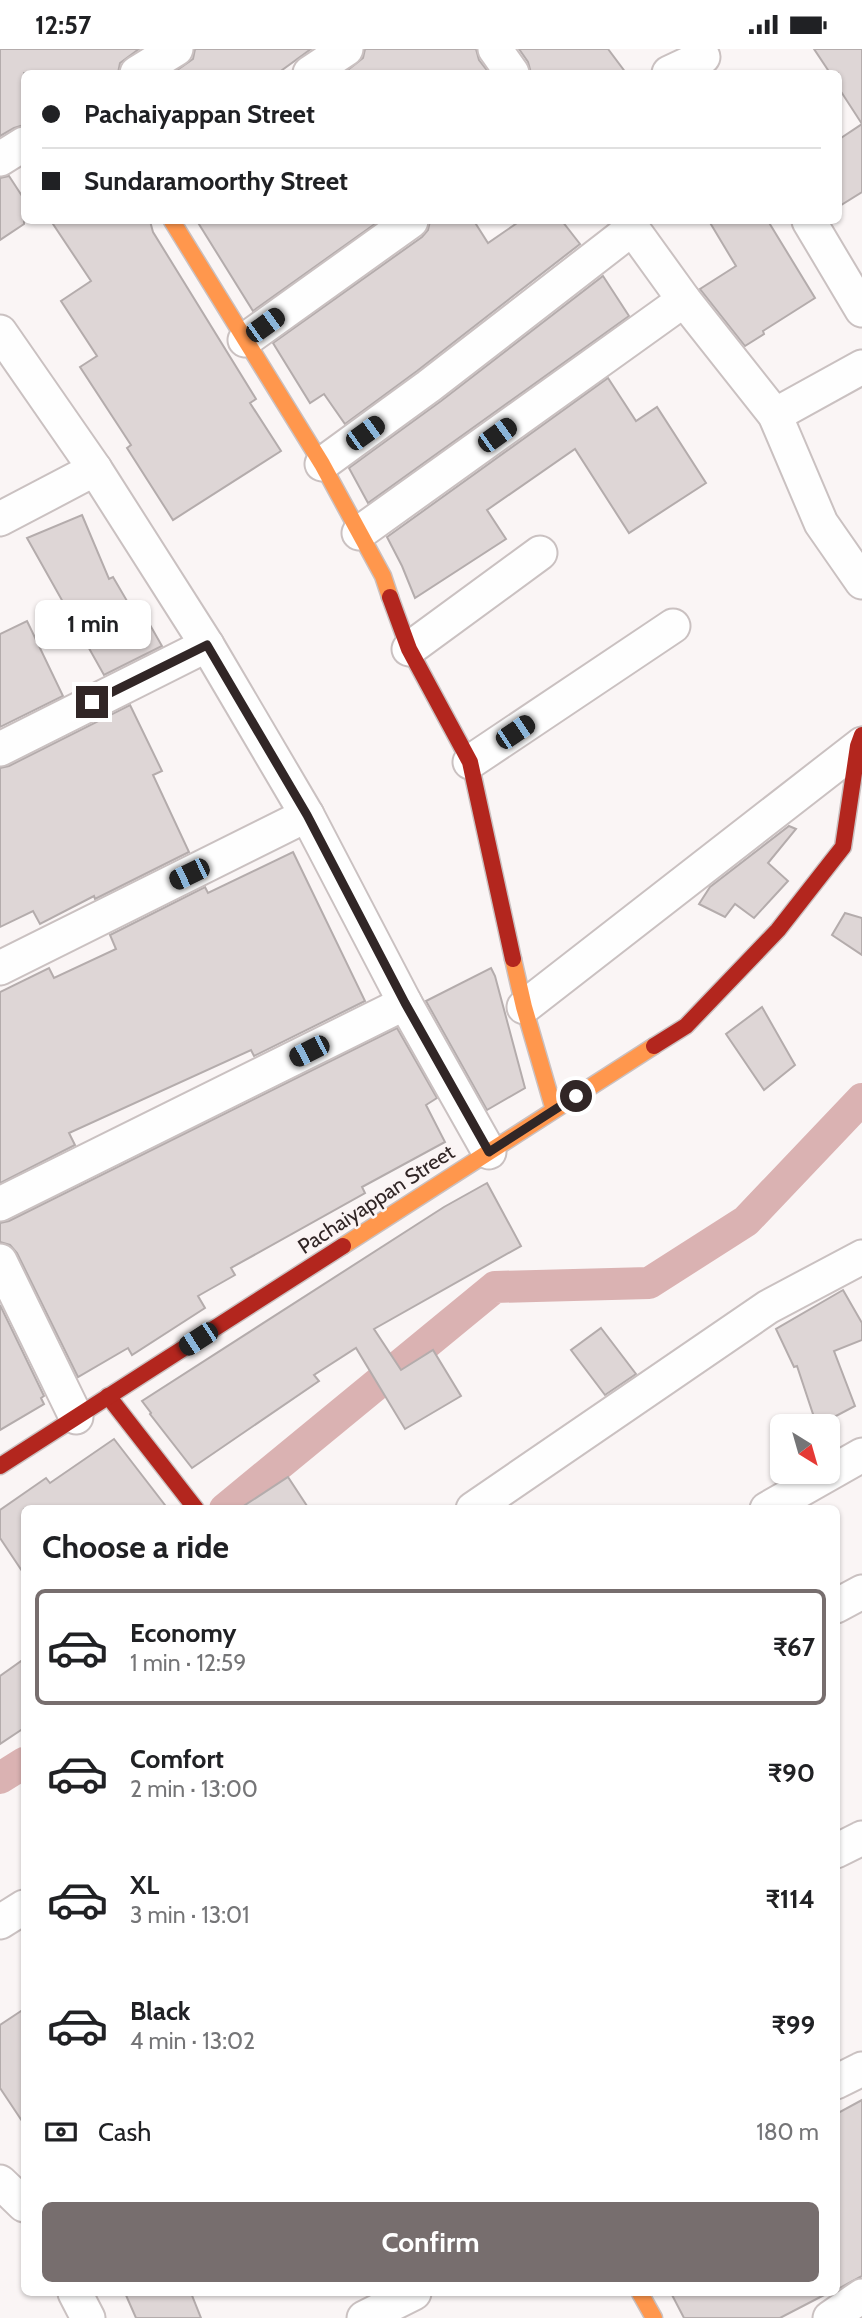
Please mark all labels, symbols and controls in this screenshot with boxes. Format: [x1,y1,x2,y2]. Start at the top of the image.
text: 12:57 [35,9,91,41]
text: Pachaiyappan Street [84,98,315,130]
text: Sundaramoorthy Street [84,165,348,197]
car [242,304,289,346]
car [342,412,389,454]
car [474,414,521,456]
callout: 1 min [34,601,150,649]
text: 1 min [67,610,119,638]
route end [76,686,108,718]
car [492,712,539,752]
car [166,855,213,893]
car [286,1032,333,1070]
route start [560,1080,592,1112]
street label: Pachaiyappan Street [293,1139,459,1259]
car [175,1319,222,1359]
north arrow [770,1414,840,1484]
map controls [770,1414,840,1484]
text: Choose a ride [42,1527,229,1566]
icon: car [46,1616,109,1679]
text: Economy [130,1617,236,1649]
text: ₹67 [773,1631,815,1663]
text: 1 min · 12:59 [130,1649,246,1677]
icon: car [46,1742,109,1805]
text: Comfort [130,1743,224,1775]
text: ₹90 [768,1757,815,1789]
text: 2 min · 13:00 [130,1775,258,1803]
icon: car [46,1868,109,1931]
text: XL [130,1869,159,1901]
text: ₹114 [765,1883,815,1915]
text: 3 min · 13:01 [130,1901,250,1929]
icon: car [46,1994,109,2057]
text: Black [130,1995,190,2027]
text: ₹99 [772,2009,815,2041]
text: 4 min · 13:02 [130,2027,255,2055]
icon: cash [42,2113,80,2151]
text: Cash [98,2116,151,2148]
text: 180 m [756,2118,819,2146]
button: Confirm [42,2202,819,2282]

